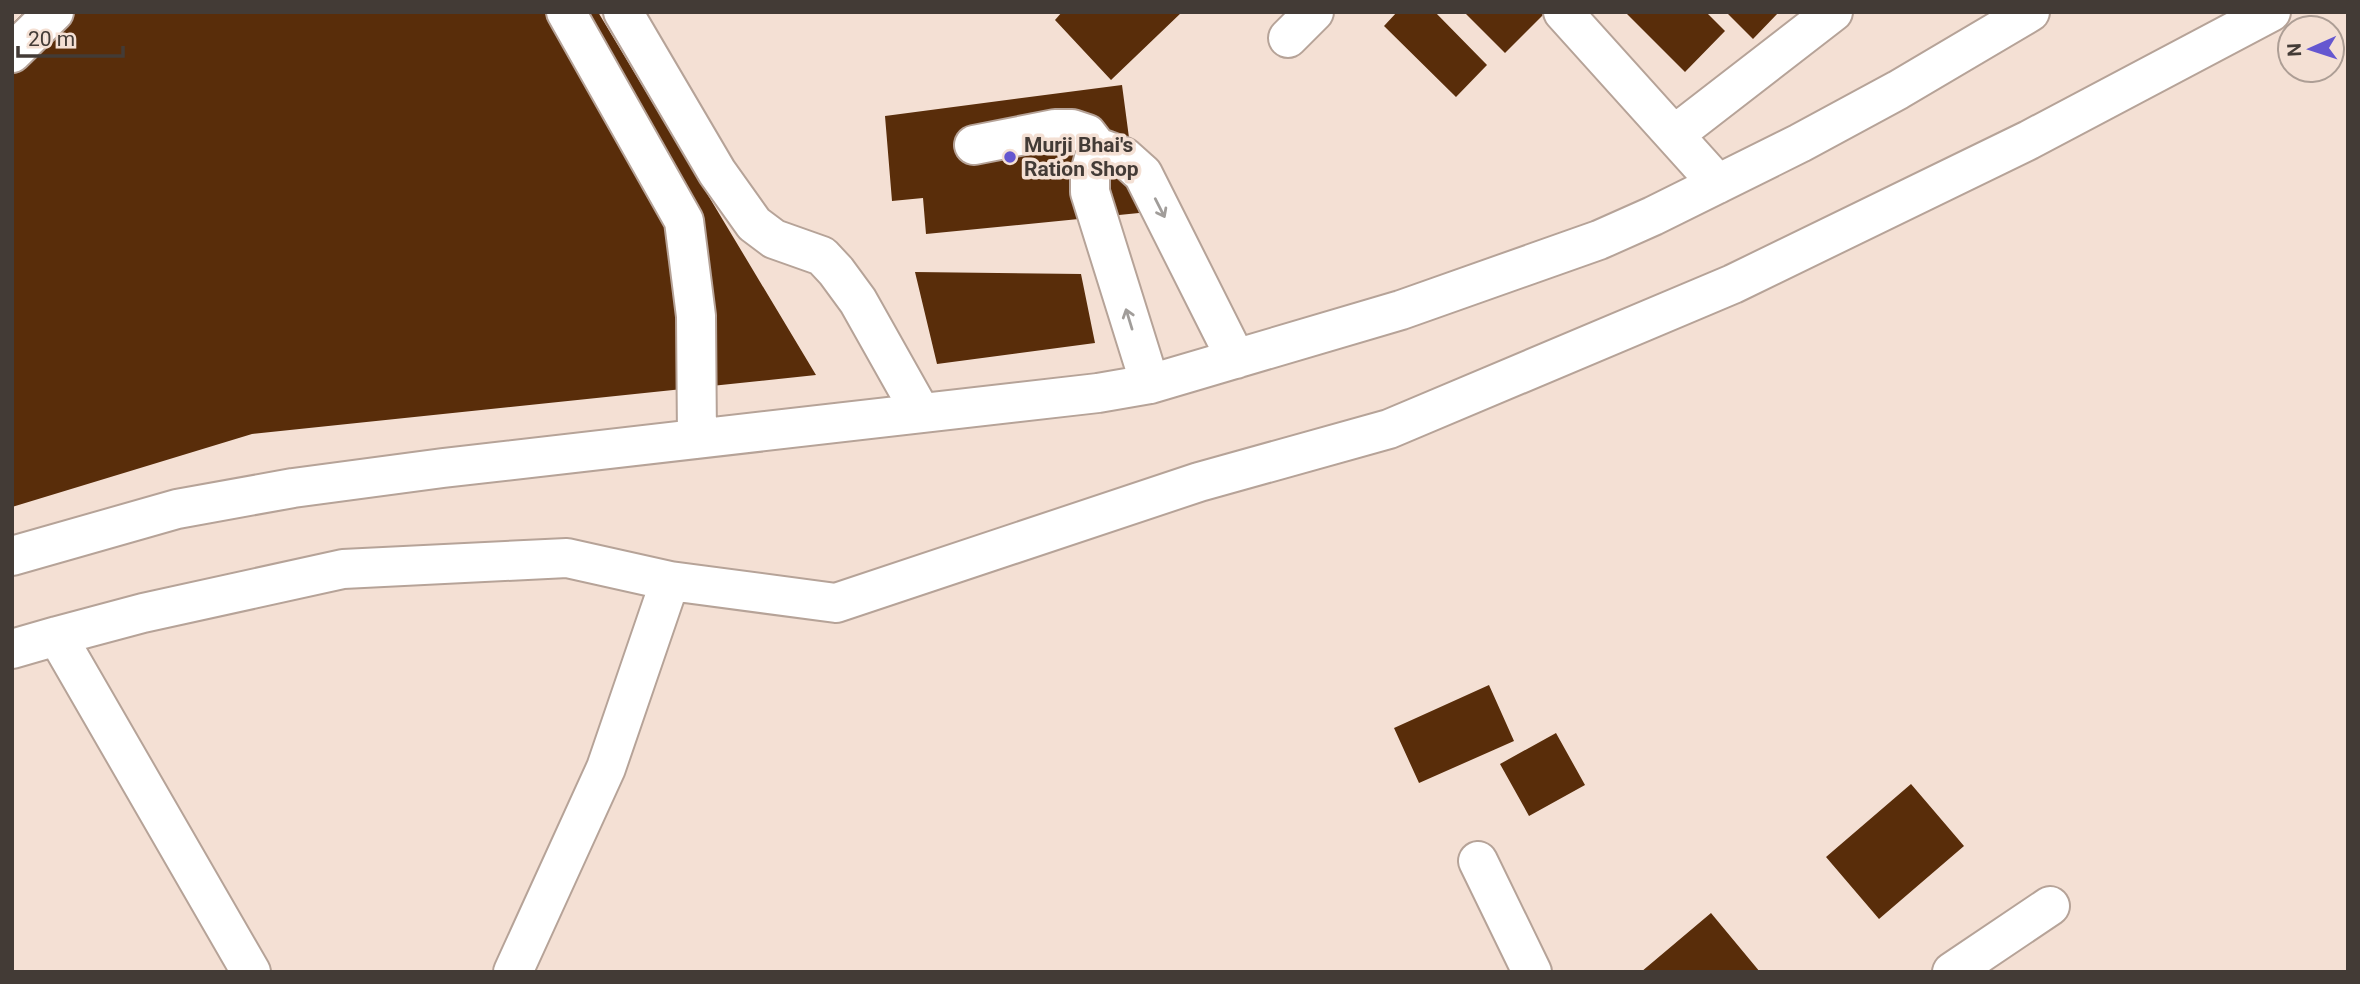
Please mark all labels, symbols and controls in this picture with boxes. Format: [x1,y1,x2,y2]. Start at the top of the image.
scale bar [18,14,122,58]
north arrow [2276,14,2346,84]
text: 20 m [28,27,75,51]
text: N [2283,43,2306,57]
place label: Murji Bhai's Ration Shop [1024,133,1139,181]
marker: Murji Bhai's Ration Shop [1002,149,1018,165]
one-way arrow [1154,197,1168,218]
one-way arrow [1122,308,1135,330]

